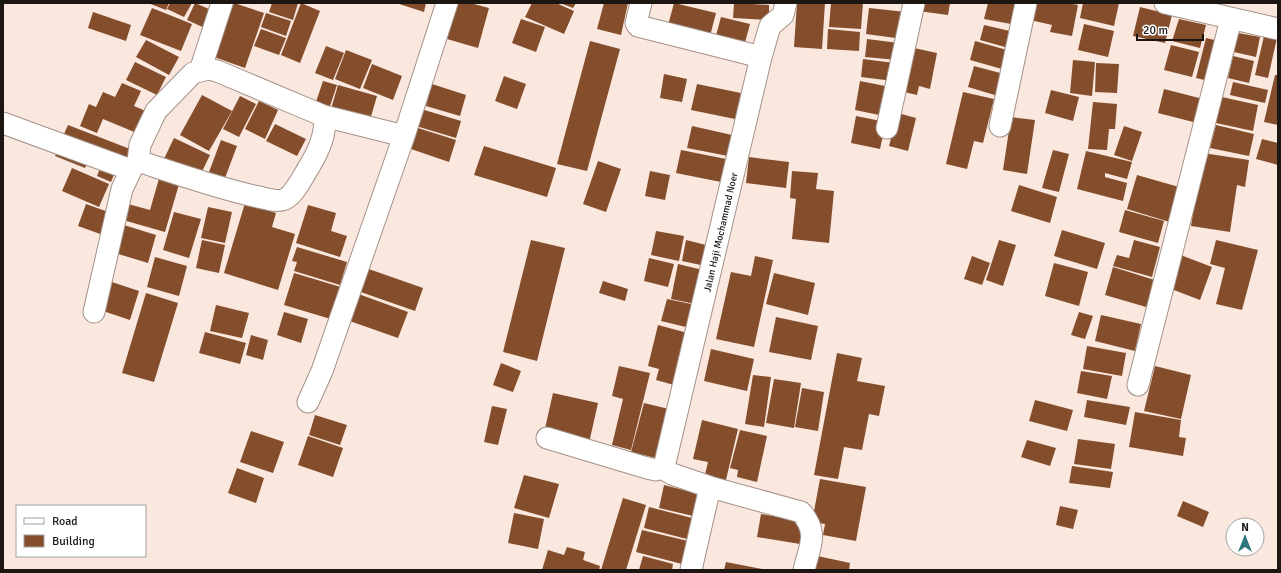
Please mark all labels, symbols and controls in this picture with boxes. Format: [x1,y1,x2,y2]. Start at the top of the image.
scale bar [1137,16,1203,42]
text: 20 m [1143,23,1168,38]
street label: Jalan Haji Mochammad Noer [701,171,741,293]
legend [16,505,146,557]
text: Road [52,514,78,529]
north arrow [1225,517,1265,557]
text: N [1241,521,1249,534]
text: Building [52,534,95,549]

